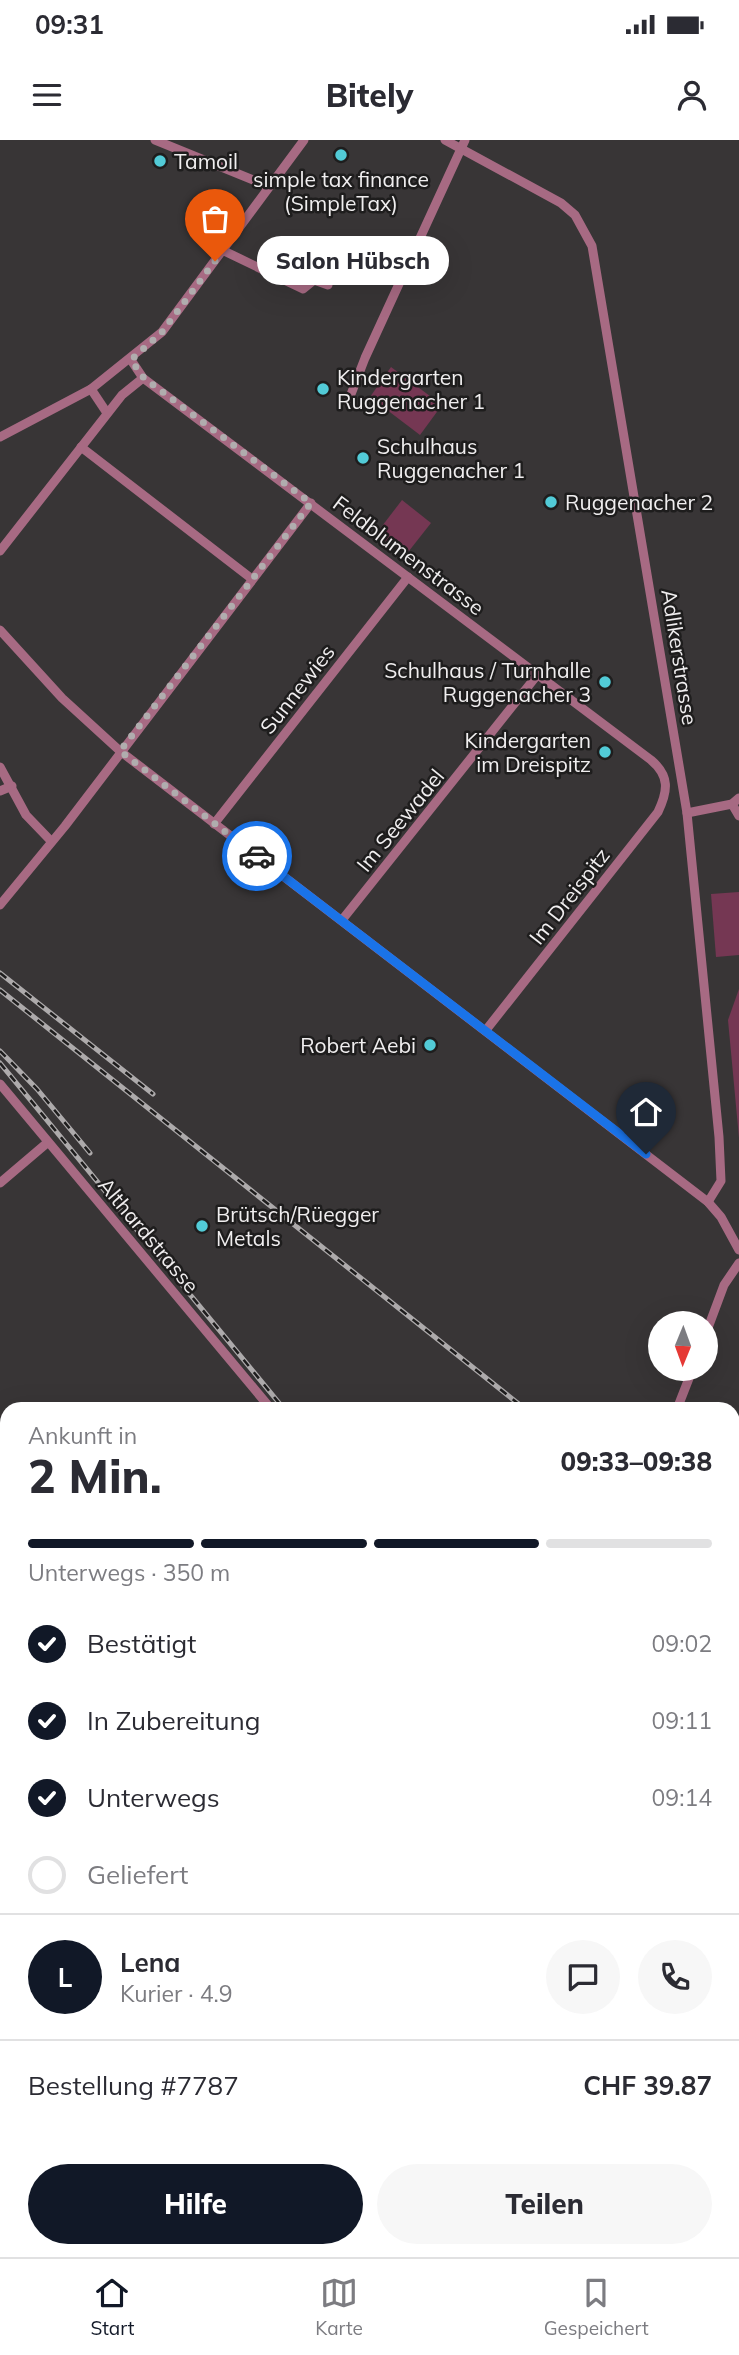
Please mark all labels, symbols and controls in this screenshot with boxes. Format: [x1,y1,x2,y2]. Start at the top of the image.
text: 09:31 [35,8,104,41]
text: Bitely [326,75,413,115]
icon: menu [28,76,66,114]
icon: person [673,76,711,114]
marker: simple tax finance (SimpleTax) [333,147,349,163]
place label: Tamoil [174,148,238,174]
marker: Tamoil [152,153,168,169]
place label: simple tax finance (SimpleTax) [253,166,429,216]
pin [185,189,245,261]
icon: bag [196,200,234,238]
callout: Salon Hübsch [257,236,450,286]
text: Salon Hübsch [276,246,430,275]
place label: Kindergarten Ruggenacher 1 [337,364,485,414]
marker: Kindergarten Ruggenacher 1 [315,381,331,397]
place label: Schulhaus Ruggenacher 1 [377,433,525,483]
marker: Schulhaus Ruggenacher 1 [355,450,371,466]
place label: Ruggenacher 2 [565,489,713,515]
street label: Feldblumenstrasse [328,490,490,620]
marker: Ruggenacher 2 [543,494,559,510]
street label: Adlikerstrasse [656,587,704,727]
street label: Sunnewies [254,639,340,739]
place label: Schulhaus / Turnhalle Ruggenacher 3 [384,657,591,707]
marker: Schulhaus / Turnhalle Ruggenacher 3 [597,674,613,690]
place label: Kindergarten im Dreispitz [464,727,591,777]
marker: Kindergarten im Dreispitz [597,744,613,760]
street label: Im Seewadel [351,763,449,877]
courier [222,821,292,891]
icon: car [238,837,276,875]
street label: Im Dreispitz [523,843,615,949]
place label: Robert Aebi [300,1032,416,1058]
marker: Robert Aebi [422,1037,438,1053]
pin [616,1082,676,1154]
icon: home [627,1093,665,1131]
street label: Althardstrasse [93,1172,205,1298]
place label: Brütsch/Rüegger Metals [216,1201,379,1251]
marker: Brütsch/Rüegger Metals [194,1218,210,1234]
north arrow [648,1311,718,1381]
map controls [648,1311,718,1381]
text: Ankunft in [28,1421,137,1450]
text: 09:33–09:38 [561,1445,712,1478]
text: 2 Min. [28,1447,162,1505]
text: Unterwegs · 350 m [28,1558,230,1587]
icon: check [28,1625,66,1663]
text: Bestätigt [87,1627,196,1660]
text: 09:02 [652,1629,712,1658]
icon: check [28,1702,66,1740]
text: In Zubereitung [87,1704,260,1737]
text: 09:11 [652,1706,712,1735]
icon: check [28,1779,66,1817]
text: Unterwegs [87,1781,220,1814]
text: 09:14 [652,1783,712,1812]
text: Geliefert [87,1858,188,1891]
button: chat [546,1940,620,2014]
button: phone [638,1940,712,2014]
text: Lena [120,1946,180,1979]
text: L [58,1961,72,1994]
text: Kurier · 4.9 [120,1979,232,2008]
text: Bestellung #7787 [28,2069,239,2102]
text: CHF 39.87 [583,2069,712,2102]
button: Hilfe [28,2164,363,2244]
button: Teilen [377,2164,712,2244]
tab: Start [90,2274,134,2340]
tab: Karte [315,2274,363,2340]
tab: Gespeichert [544,2274,649,2340]

